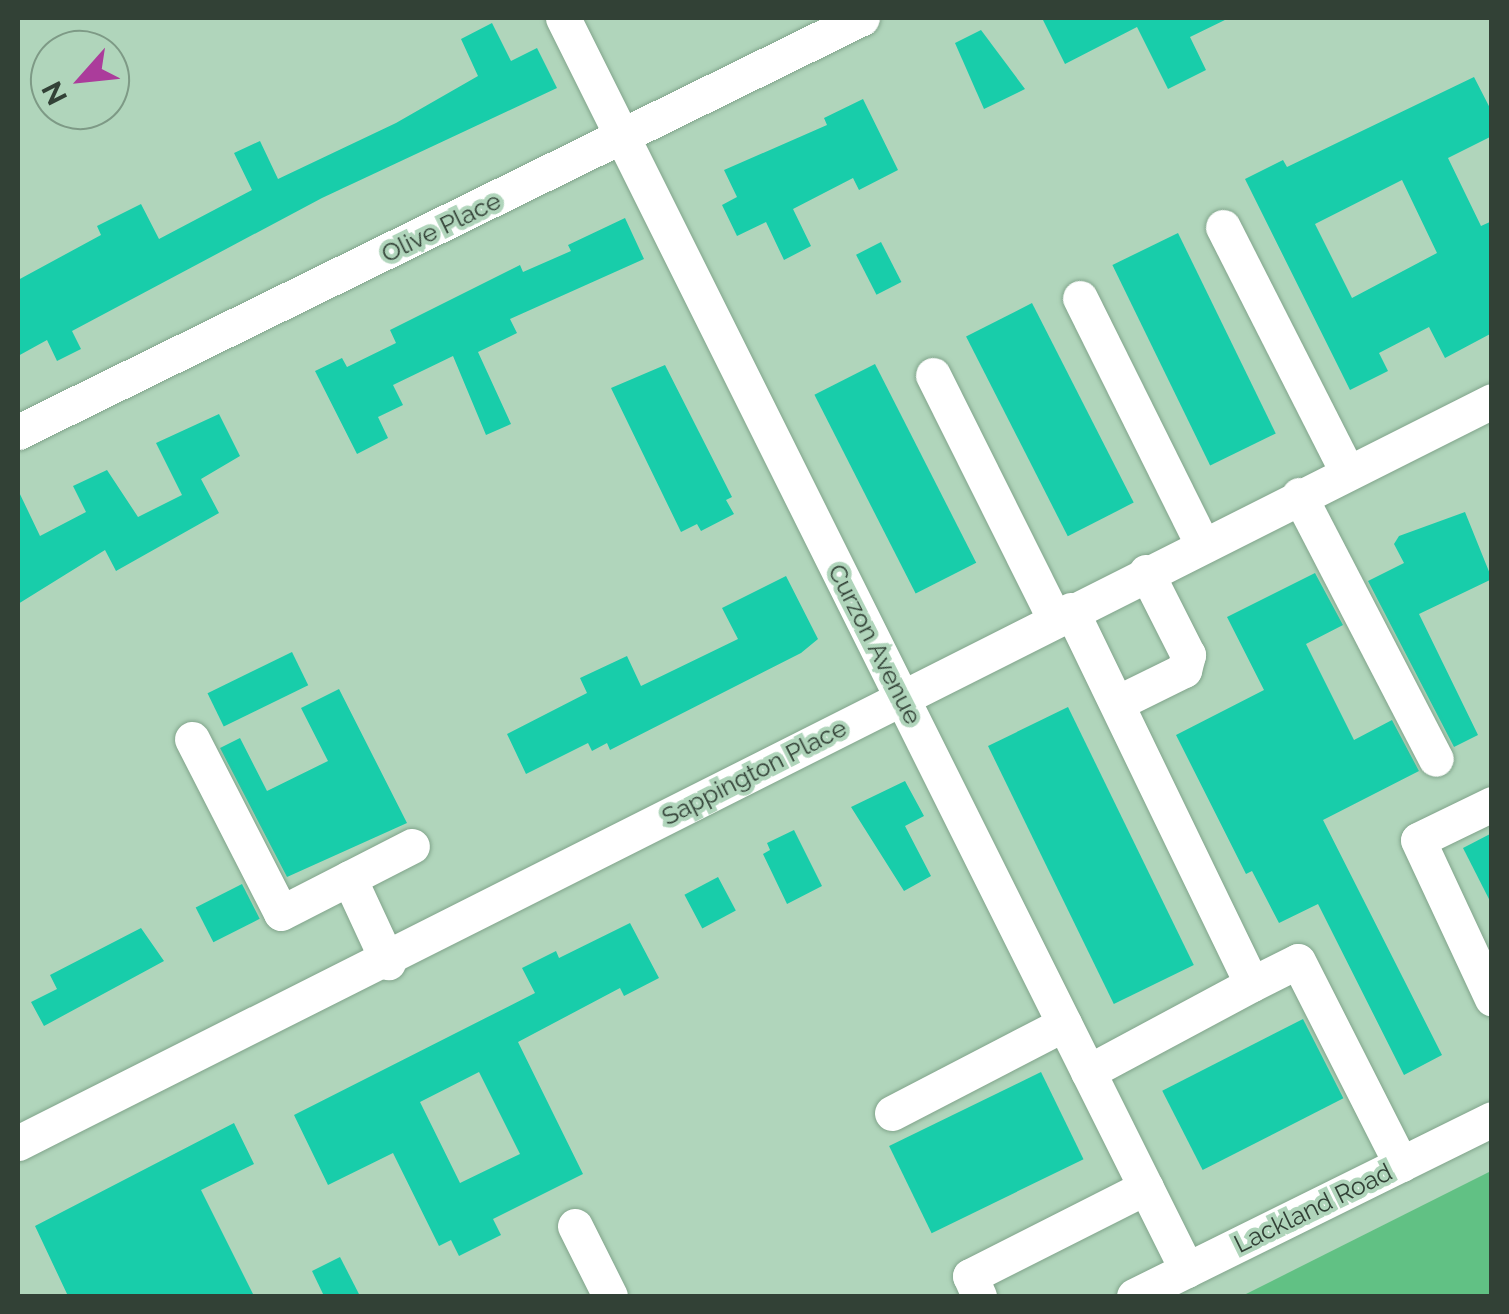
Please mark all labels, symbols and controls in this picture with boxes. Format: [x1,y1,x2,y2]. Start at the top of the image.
north arrow [30,30,130,130]
text: N [35,76,74,110]
street label: Olive Place [376,185,506,269]
street label: Curzon Avenue [822,559,928,729]
street label: Sappington Place [657,712,851,832]
street label: Lackland Road [1229,1157,1397,1259]

